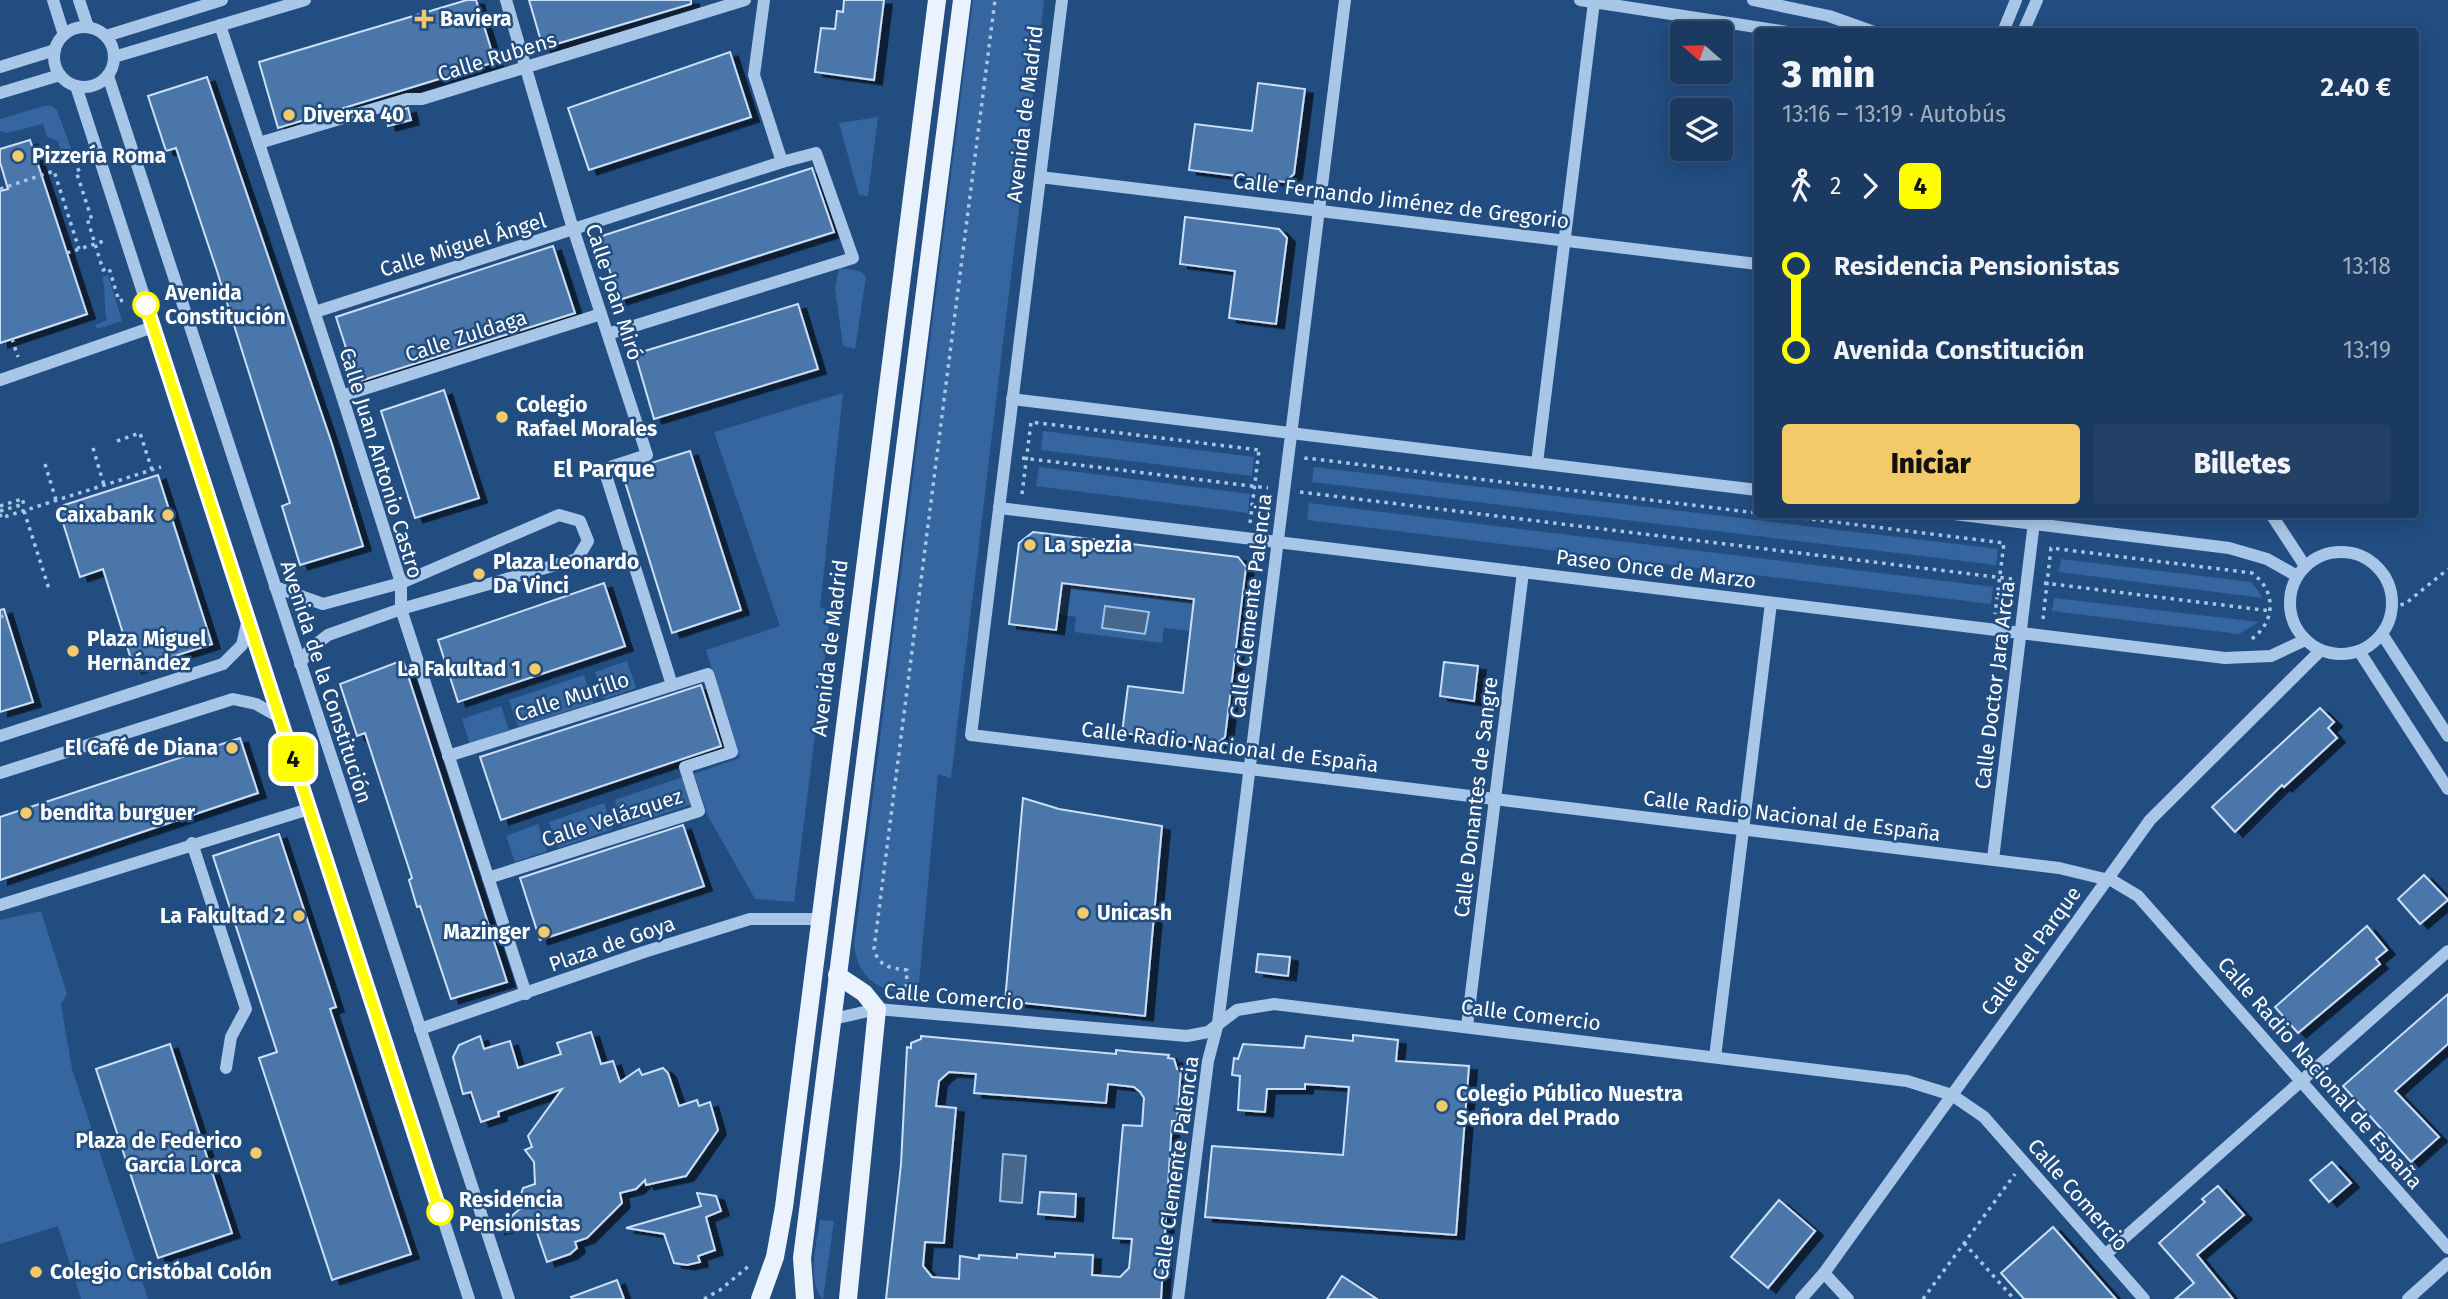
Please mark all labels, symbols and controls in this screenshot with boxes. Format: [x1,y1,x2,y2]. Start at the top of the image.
place label: Baviera [440,6,512,32]
marker: Baviera [414,9,434,29]
north arrow [1670,21,1732,84]
map controls [1670,21,1733,161]
street label: Avenida de Madrid [1001,24,1049,204]
street label: Calle Rubens [434,27,560,87]
text: 3 min [1782,51,1875,97]
text: 2.40 € [2320,72,2391,103]
button: layers [1670,98,1733,161]
text: 13:16 – 13:19 · Autobús [1782,100,2006,128]
place label: Diverxa 40 [303,102,404,128]
marker: Diverxa 40 [281,107,297,123]
place label: Pizzería Roma [32,143,166,169]
marker: Pizzería Roma [10,148,26,164]
street label: Calle Fernando Jiménez de Gregorio [1231,167,1571,235]
icon: walk [1782,167,1820,205]
icon: forward [1851,167,1889,205]
text: 2 [1830,172,1841,200]
text: 4 [1913,172,1927,200]
street label: Calle Miguel Ángel [377,207,549,283]
street label: Calle Joan Miró [580,221,648,363]
text: Residencia Pensionistas [1834,251,2119,282]
text: 13:18 [2342,252,2391,280]
place label: Avenida Constitución [164,280,286,330]
marker: Avenida Constitución [133,292,159,318]
street label: Calle Zuldaga [402,304,530,368]
text: Avenida Constitución [1834,335,2085,366]
text: 13:19 [2343,336,2391,364]
street label: Calle Juan Antonio Castro [334,345,428,581]
place label: Colegio Rafael Morales [516,392,657,442]
marker: Colegio Rafael Morales [494,409,510,425]
button: Iniciar [1782,424,2080,504]
button: Billetes [2094,424,2391,504]
district label: El Parque [553,455,655,483]
street label: Calle Clemente Palencia [1224,492,1278,720]
place label: Caixabank [55,502,154,528]
marker: Caixabank [160,507,176,523]
place label: La spezia [1044,532,1132,558]
marker: La spezia [1022,537,1038,553]
street label: Paseo Once de Marzo [1555,544,1757,594]
place label: Plaza Leonardo Da Vinci [493,549,639,599]
street label: Avenida de la Constitución [274,557,378,807]
street label: Avenida de Madrid [806,558,854,738]
marker: Plaza Leonardo Da Vinci [471,566,487,582]
street label: Calle Doctor Jara Arcia [1969,579,2021,791]
place label: Plaza Miguel Hernández [87,626,207,676]
marker: Plaza Miguel Hernández [65,643,81,659]
place label: La Fakultad 1 [397,656,521,682]
marker: La Fakultad 1 [527,661,543,677]
street label: Calle Murillo [511,666,633,728]
street label: Calle Donantes de Sangre [1448,675,1504,919]
street label: Calle Radio Nacional de España [1080,716,1380,778]
place label: El Café de Diana [65,735,218,761]
line badge: 4 [270,736,316,782]
marker: El Café de Diana [224,740,240,756]
text: 4 [286,745,300,773]
street label: Calle Velázquez [538,783,686,853]
street label: Calle Radio Nacional de España [1642,785,1942,847]
place label: bendita burguer [40,800,196,826]
marker: bendita burguer [18,805,34,821]
street label: Calle del Parque [1975,881,2087,1021]
place label: Unicash [1097,900,1172,926]
place label: La Fakultad 2 [160,903,285,929]
marker: Unicash [1075,905,1091,921]
marker: La Fakultad 2 [291,908,307,924]
street label: Plaza de Goya [545,910,679,978]
place label: Mazinger [443,919,531,945]
marker: Mazinger [536,924,552,940]
street label: Calle Radio Nacional de España [2212,952,2428,1194]
street label: Calle Comercio [883,978,1025,1016]
street label: Calle Comercio [1460,994,1602,1036]
street label: Calle Clemente Palencia [1147,1054,1205,1282]
place label: Colegio Público Nuestra Señora del Prado [1456,1081,1683,1131]
marker: Colegio Público Nuestra Señora del Prado [1434,1098,1450,1114]
place label: Plaza de Federico García Lorca [75,1128,242,1178]
street label: Calle Comercio [2022,1133,2134,1257]
marker: Plaza de Federico García Lorca [248,1145,264,1161]
place label: Residencia Pensionistas [459,1187,581,1237]
marker: Residencia Pensionistas [427,1199,453,1225]
place label: Colegio Cristóbal Colón [50,1259,272,1285]
marker: Colegio Cristóbal Colón [28,1264,44,1280]

